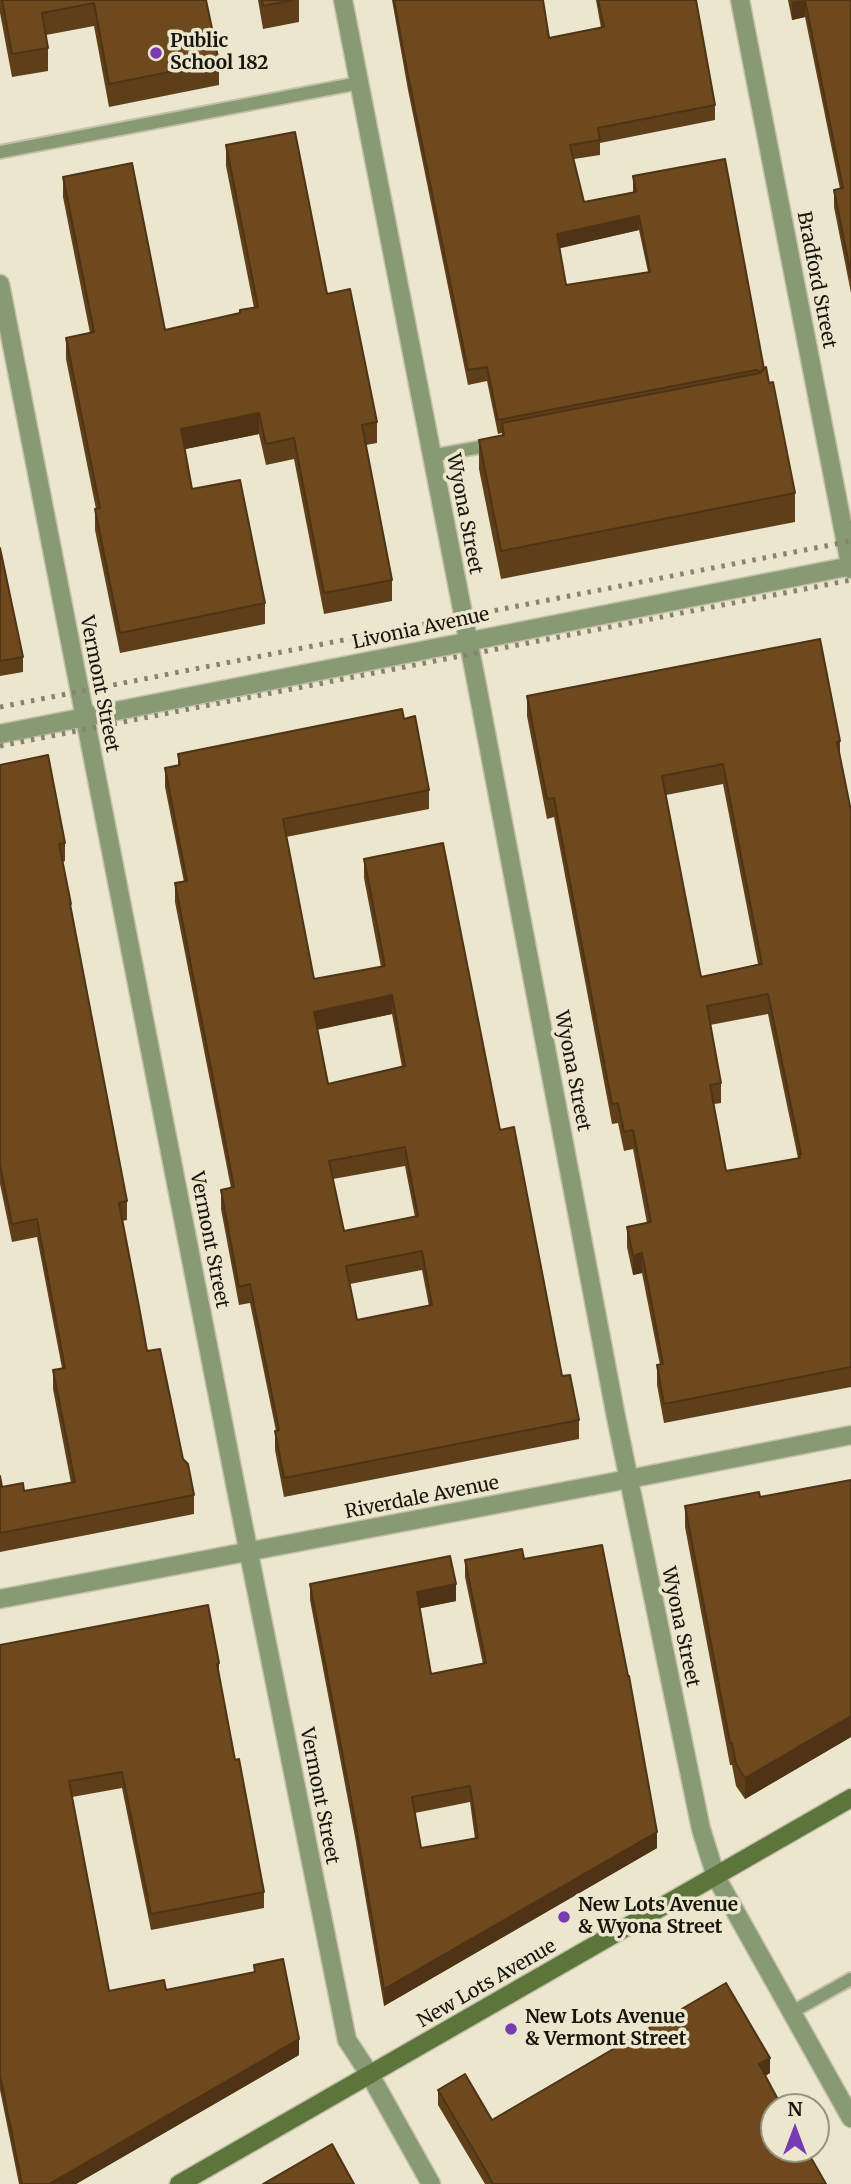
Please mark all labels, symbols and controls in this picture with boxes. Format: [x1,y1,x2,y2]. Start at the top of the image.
place label: Public School 182 [170,31,268,75]
marker: Public School 182 [148,45,164,61]
street label: Bradford Street [792,210,840,350]
street label: Wyona Street [441,452,487,576]
street label: Livonia Avenue [351,603,491,655]
street label: Vermont Street [75,614,123,754]
street label: Wyona Street [549,1009,595,1133]
street label: Vermont Street [185,1170,233,1310]
street label: Riverdale Avenue [343,1472,501,1524]
street label: Wyona Street [656,1565,704,1689]
street label: Vermont Street [295,1726,343,1866]
place label: New Lots Avenue & Wyona Street [578,1895,738,1939]
marker: New Lots Avenue & Wyona Street [556,1909,572,1925]
street label: New Lots Avenue [414,1935,560,2033]
place label: New Lots Avenue & Vermont Street [525,2007,686,2051]
marker: New Lots Avenue & Vermont Street [503,2021,519,2037]
north arrow [760,2093,830,2163]
text: N [787,2097,803,2121]

